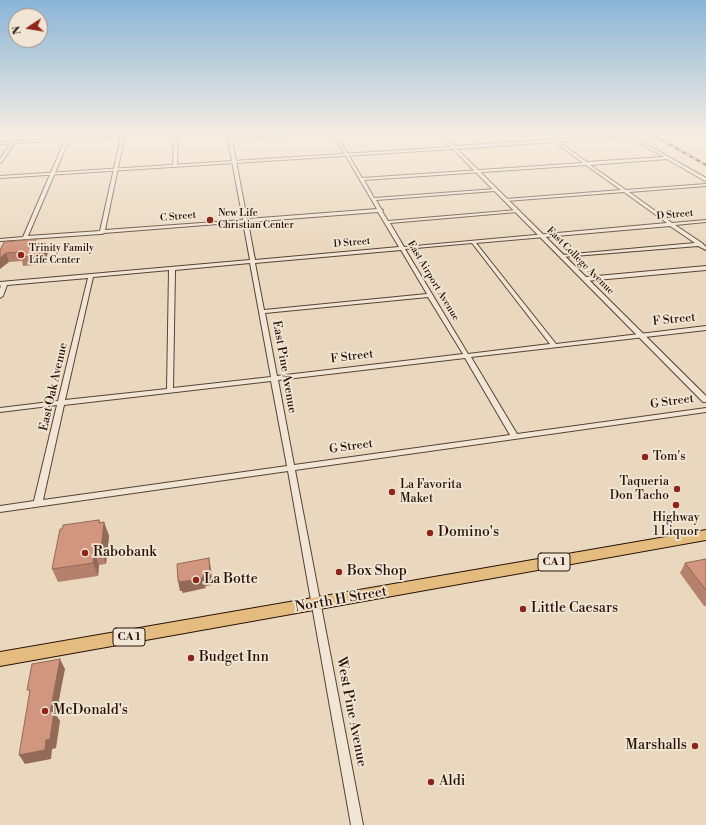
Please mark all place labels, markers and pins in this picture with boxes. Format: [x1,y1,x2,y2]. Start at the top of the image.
place label: New Life Christian Center [218,208,294,232]
marker: New Life Christian Center [205,215,215,225]
place label: Trinity Family Life Center [29,243,94,266]
marker: Trinity Family Life Center [16,250,26,260]
place label: Tom's [653,450,686,464]
marker: Tom's [640,452,650,462]
place label: Taqueria Don Tacho [610,475,669,503]
place label: La Favorita Maket [400,478,462,506]
marker: Taqueria Don Tacho [672,484,682,494]
marker: La Favorita Maket [387,487,397,497]
marker: Highway 1 Liquor [671,500,681,510]
place label: Highway 1 Liquor [652,511,700,539]
place label: Domino's [438,525,499,541]
marker: Domino's [425,528,435,538]
place label: Rabobank [93,545,157,561]
marker: Rabobank [80,548,90,558]
place label: Box Shop [347,564,407,580]
marker: Box Shop [334,567,344,577]
place label: La Botte [204,572,258,588]
marker: La Botte [191,575,201,585]
place label: Little Caesars [531,601,618,617]
marker: Little Caesars [518,604,528,614]
place label: Budget Inn [199,650,269,666]
marker: Budget Inn [186,653,196,663]
place label: McDonald's [53,703,128,719]
marker: McDonald's [40,706,50,716]
place label: Marshalls [626,738,687,754]
marker: Marshalls [690,741,700,751]
place label: Aldi [439,774,465,790]
marker: Aldi [426,777,436,787]

